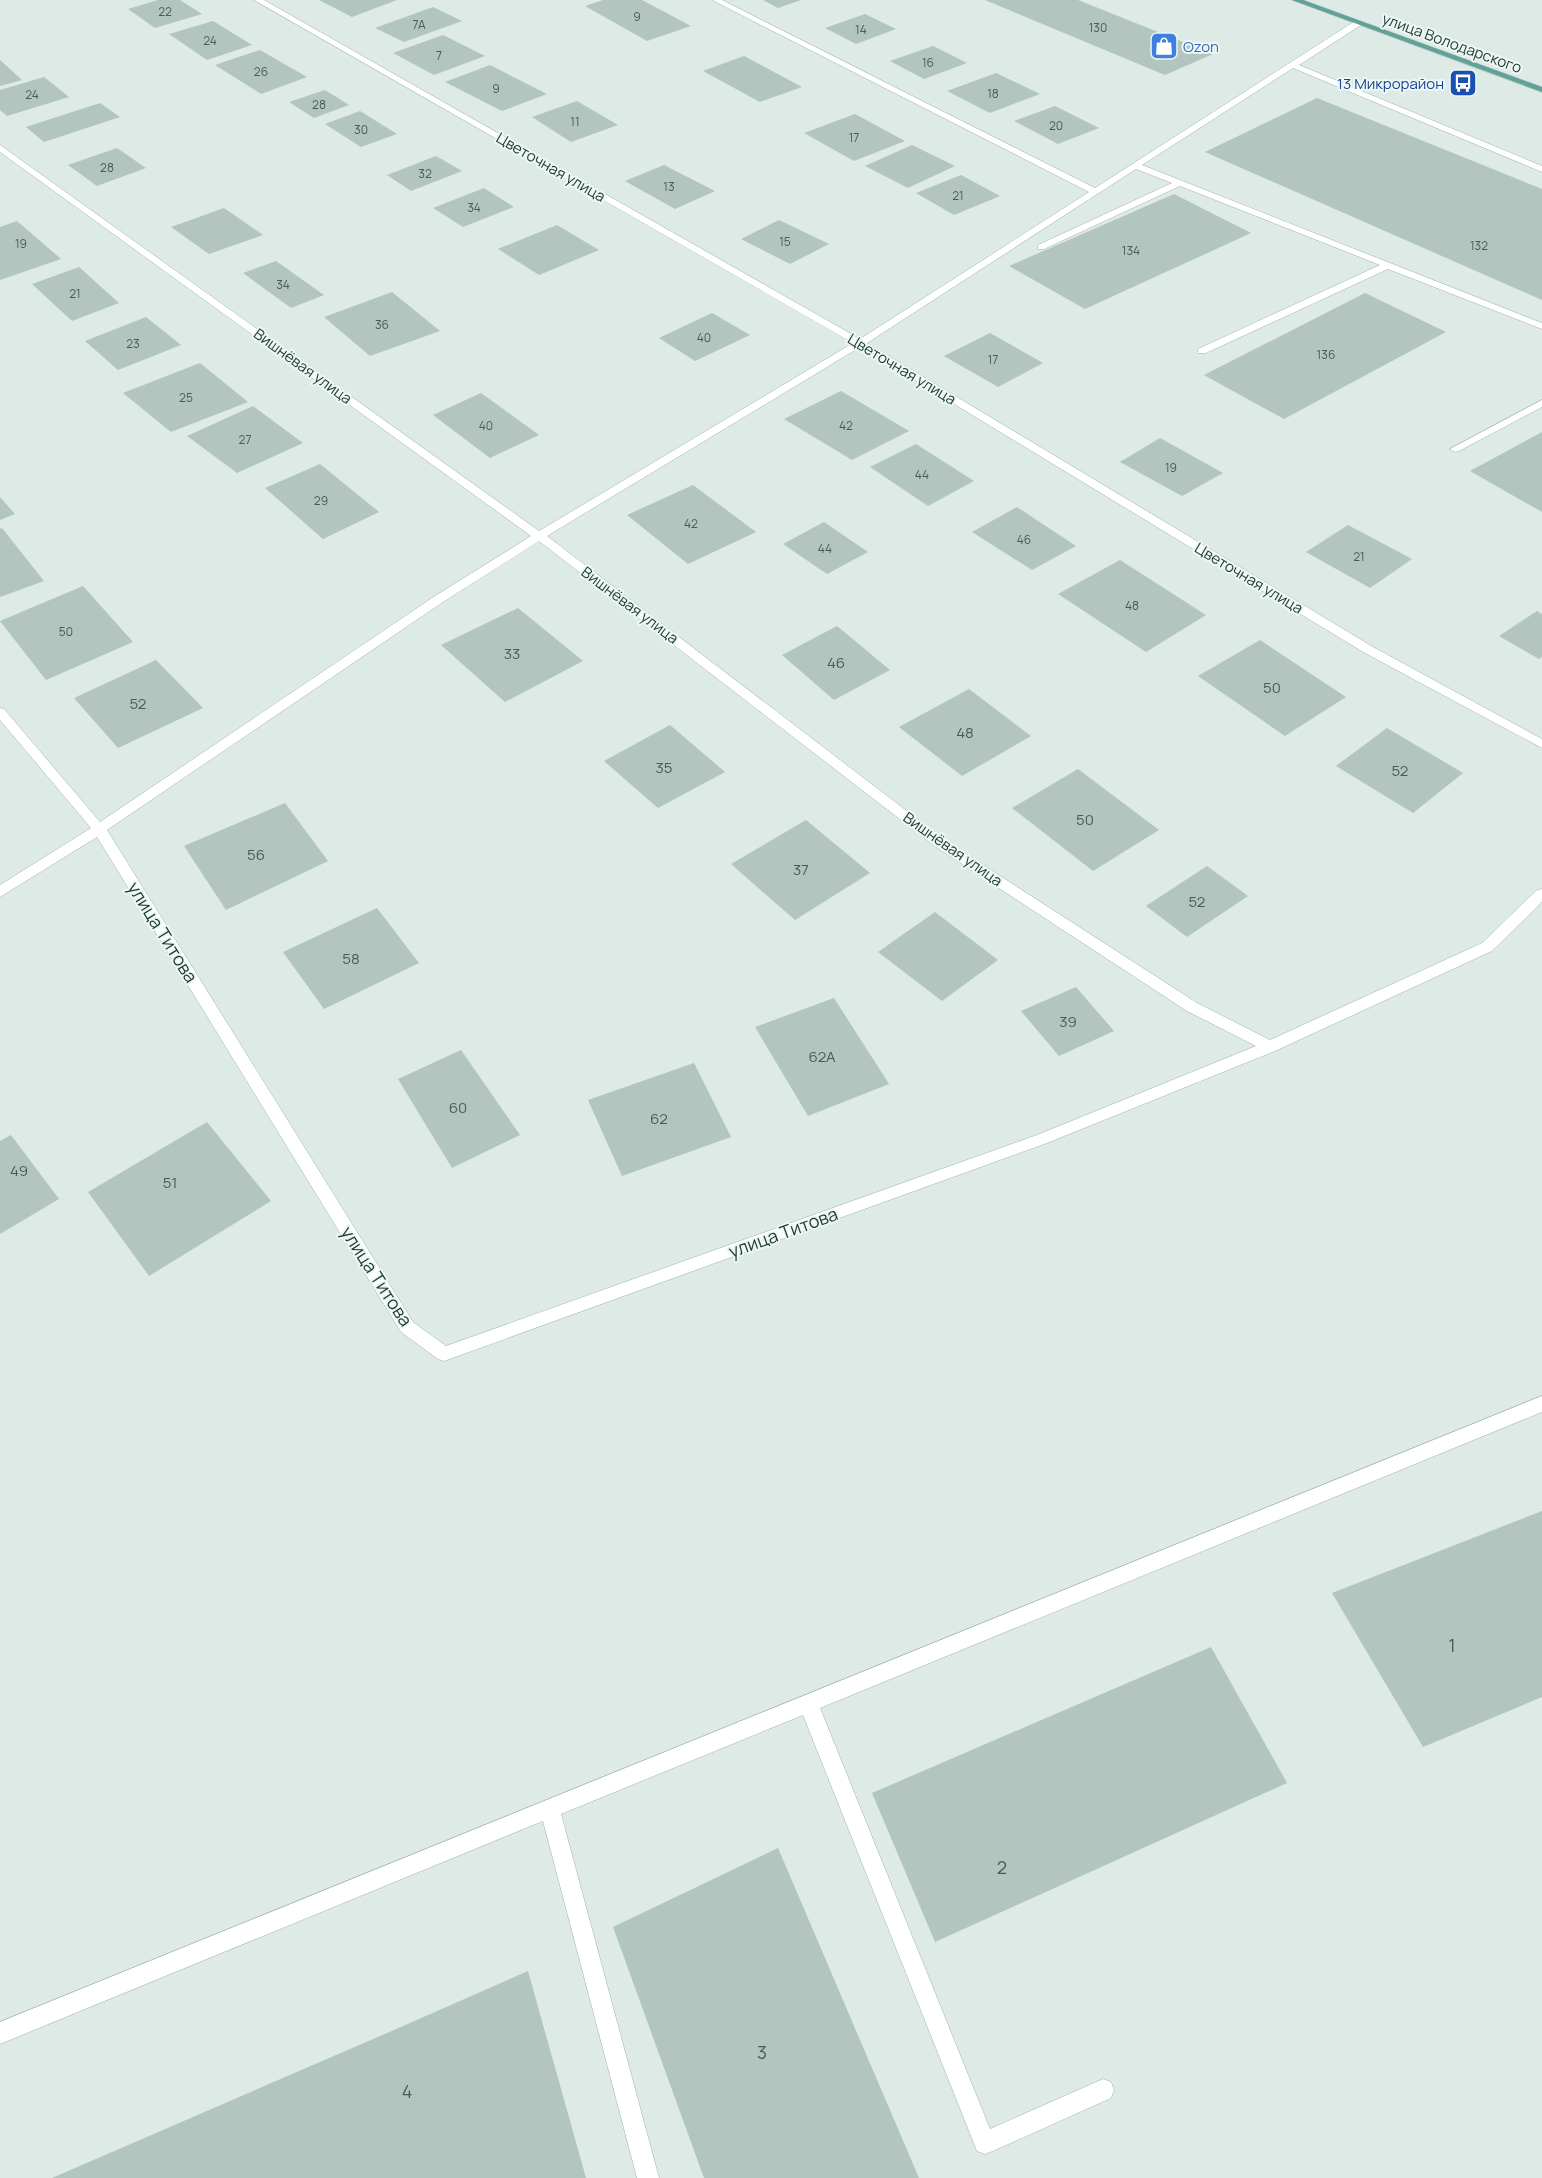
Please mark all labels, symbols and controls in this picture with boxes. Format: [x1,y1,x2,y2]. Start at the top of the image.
house number: 22 [158,3,172,20]
house number: 9 [633,8,641,25]
street label: улица Володарского [1379,8,1525,78]
house number: 7А [412,16,426,33]
house number: 130 [1089,19,1107,36]
house number: 14 [855,21,867,38]
shop icon: Ozon [1149,31,1179,61]
house number: 24 [203,32,217,49]
place label: Ozon [1183,36,1219,57]
house number: 7 [436,47,442,64]
house number: 16 [922,54,934,71]
house number: 26 [254,63,268,80]
bus stop icon: 13 Микрорайон [1448,68,1478,98]
place label: 13 Микрорайон [1337,73,1444,94]
house number: 9 [492,80,500,97]
house number: 18 [987,85,999,102]
house number: 24 [25,86,39,103]
house number: 28 [312,96,326,113]
house number: 11 [570,113,580,130]
house number: 20 [1049,117,1063,134]
house number: 30 [354,121,368,138]
street label: Цветочная улица [493,127,609,207]
house number: 17 [849,129,859,146]
house number: 28 [100,159,114,176]
house number: 32 [418,165,432,182]
house number: 13 [663,178,675,195]
house number: 21 [952,187,964,204]
house number: 34 [467,199,481,216]
house number: 15 [779,233,791,250]
house number: 19 [15,235,27,252]
house number: 132 [1470,237,1488,254]
house number: 134 [1122,242,1140,259]
house number: 34 [276,276,290,293]
house number: 21 [69,285,81,302]
house number: 36 [375,316,389,333]
street label: Вишнёвая улица [250,323,356,409]
street label: Цветочная улица [844,328,960,410]
house number: 40 [697,329,711,346]
house number: 23 [126,335,140,352]
house number: 136 [1317,346,1335,363]
house number: 17 [988,351,998,368]
house number: 25 [179,389,193,406]
house number: 40 [479,417,493,434]
house number: 42 [839,417,853,434]
house number: 27 [239,431,251,448]
house number: 19 [1165,459,1177,476]
house number: 44 [915,466,929,483]
house number: 29 [314,492,328,509]
house number: 42 [684,515,698,532]
house number: 46 [1017,531,1031,548]
street label: Цветочная улица [1191,537,1307,619]
house number: 44 [818,540,832,557]
house number: 21 [1353,548,1365,565]
street label: Вишнёвая улица [577,561,683,649]
house number: 48 [1125,597,1139,614]
house number: 50 [59,623,73,640]
house number: 33 [504,643,520,664]
house number: 46 [827,652,845,673]
house number: 50 [1263,677,1281,698]
house number: 52 [130,693,146,714]
house number: 48 [956,722,974,743]
house number: 35 [656,757,672,778]
house number: 52 [1392,760,1408,781]
street label: Вишнёвая улица [899,807,1007,891]
house number: 50 [1076,809,1094,830]
house number: 56 [247,844,265,865]
house number: 37 [793,859,809,880]
street label: улица Титова [122,877,204,987]
house number: 52 [1189,891,1205,912]
house number: 58 [342,948,360,969]
house number: 39 [1059,1011,1077,1032]
house number: 62А [808,1046,836,1067]
house number: 60 [449,1097,467,1118]
house number: 62 [650,1108,668,1129]
house number: 49 [10,1160,28,1181]
house number: 51 [163,1172,177,1193]
street label: улица Титова [725,1201,841,1263]
street label: улица Титова [336,1221,418,1331]
house number: 1 [1448,1633,1456,1657]
house number: 2 [997,1855,1007,1879]
house number: 3 [757,2040,767,2064]
house number: 4 [402,2079,412,2103]

